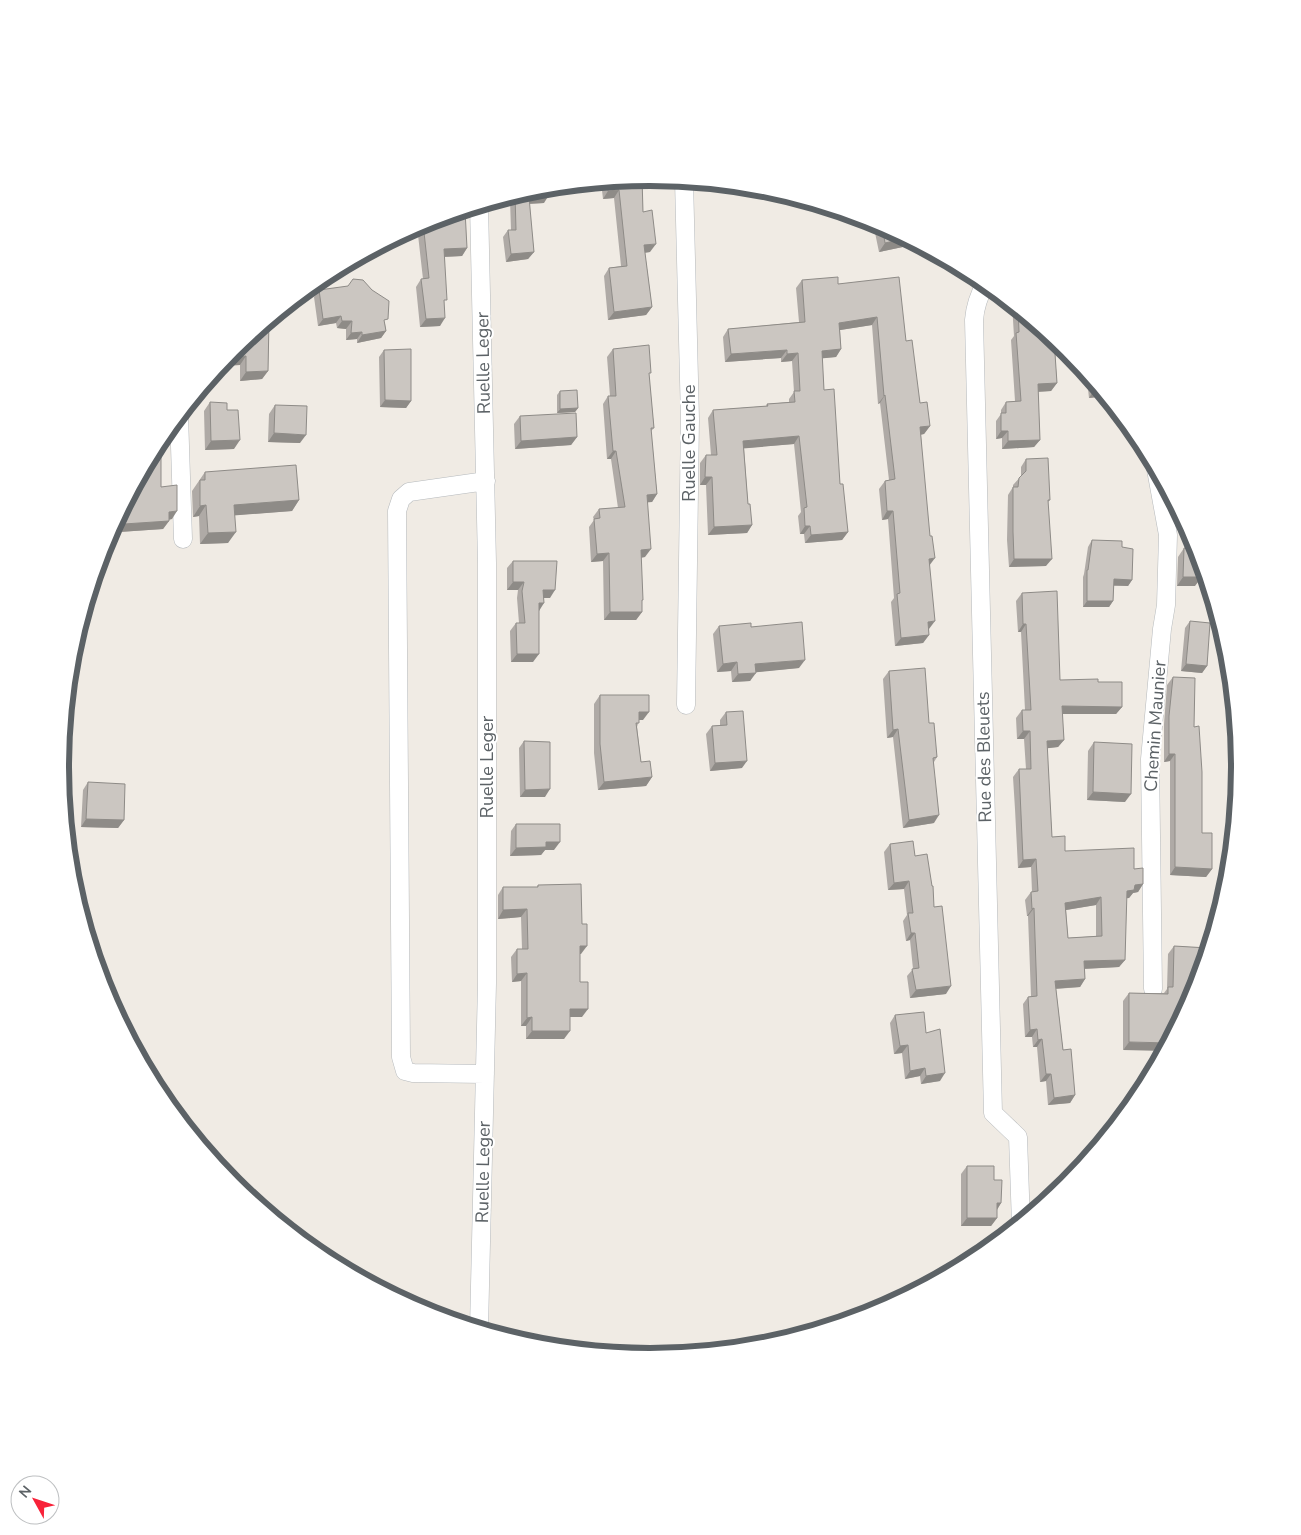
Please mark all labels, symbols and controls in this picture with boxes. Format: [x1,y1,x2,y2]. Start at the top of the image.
street label: Ruelle Leger [470,311,496,414]
street label: Ruelle Gauche [677,384,701,502]
street label: Chemin Maunier [1138,659,1172,793]
street label: Rue des Bleuets [971,691,997,823]
street label: Ruelle Leger [475,715,499,818]
street label: Ruelle Leger [470,1120,496,1223]
north arrow [10,1475,60,1525]
text: N [15,1482,36,1502]

